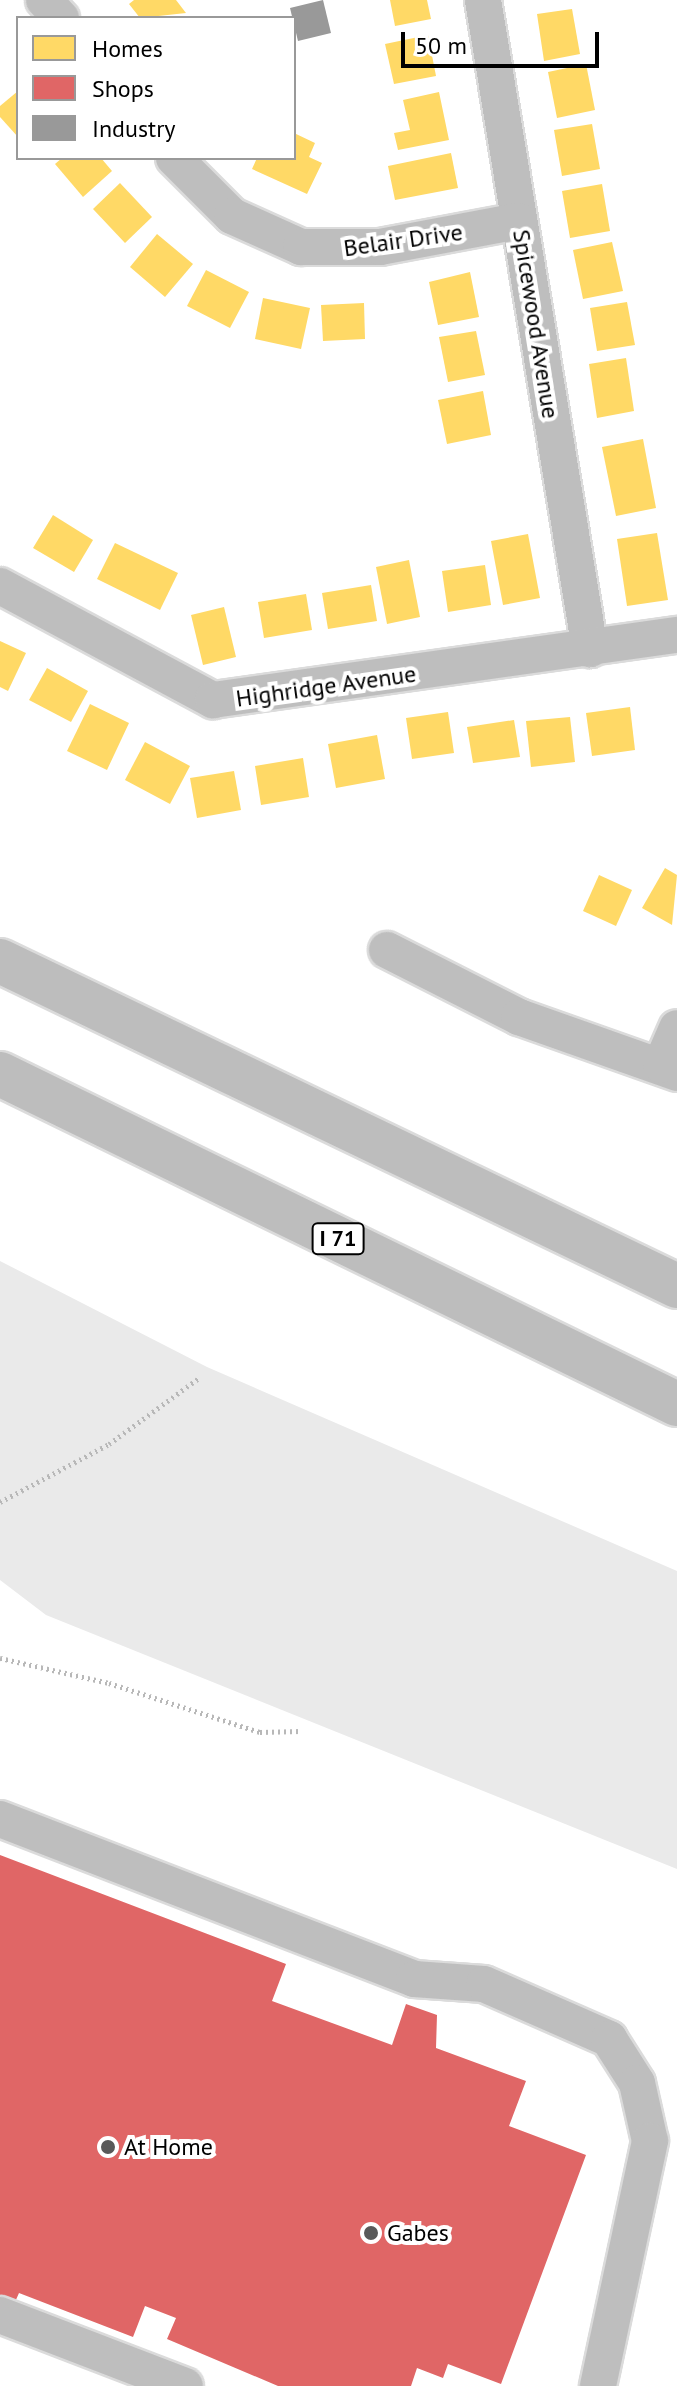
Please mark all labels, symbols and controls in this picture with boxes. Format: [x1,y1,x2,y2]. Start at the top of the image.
legend [16,16,296,160]
scale bar [405,16,603,66]
text: 50 m [415,30,467,61]
text: Homes [92,33,163,64]
text: Shops [92,73,154,104]
text: Industry [92,113,176,144]
street label: Belair Drive [342,217,464,263]
street label: Spicewood Avenue [507,227,565,421]
street label: Highridge Avenue [234,659,418,713]
road number: I 71 [310,1221,366,1257]
place label: At Home [124,2133,213,2161]
marker: At Home [99,2138,117,2156]
place label: Gabes [387,2219,449,2247]
marker: Gabes [362,2224,380,2242]

